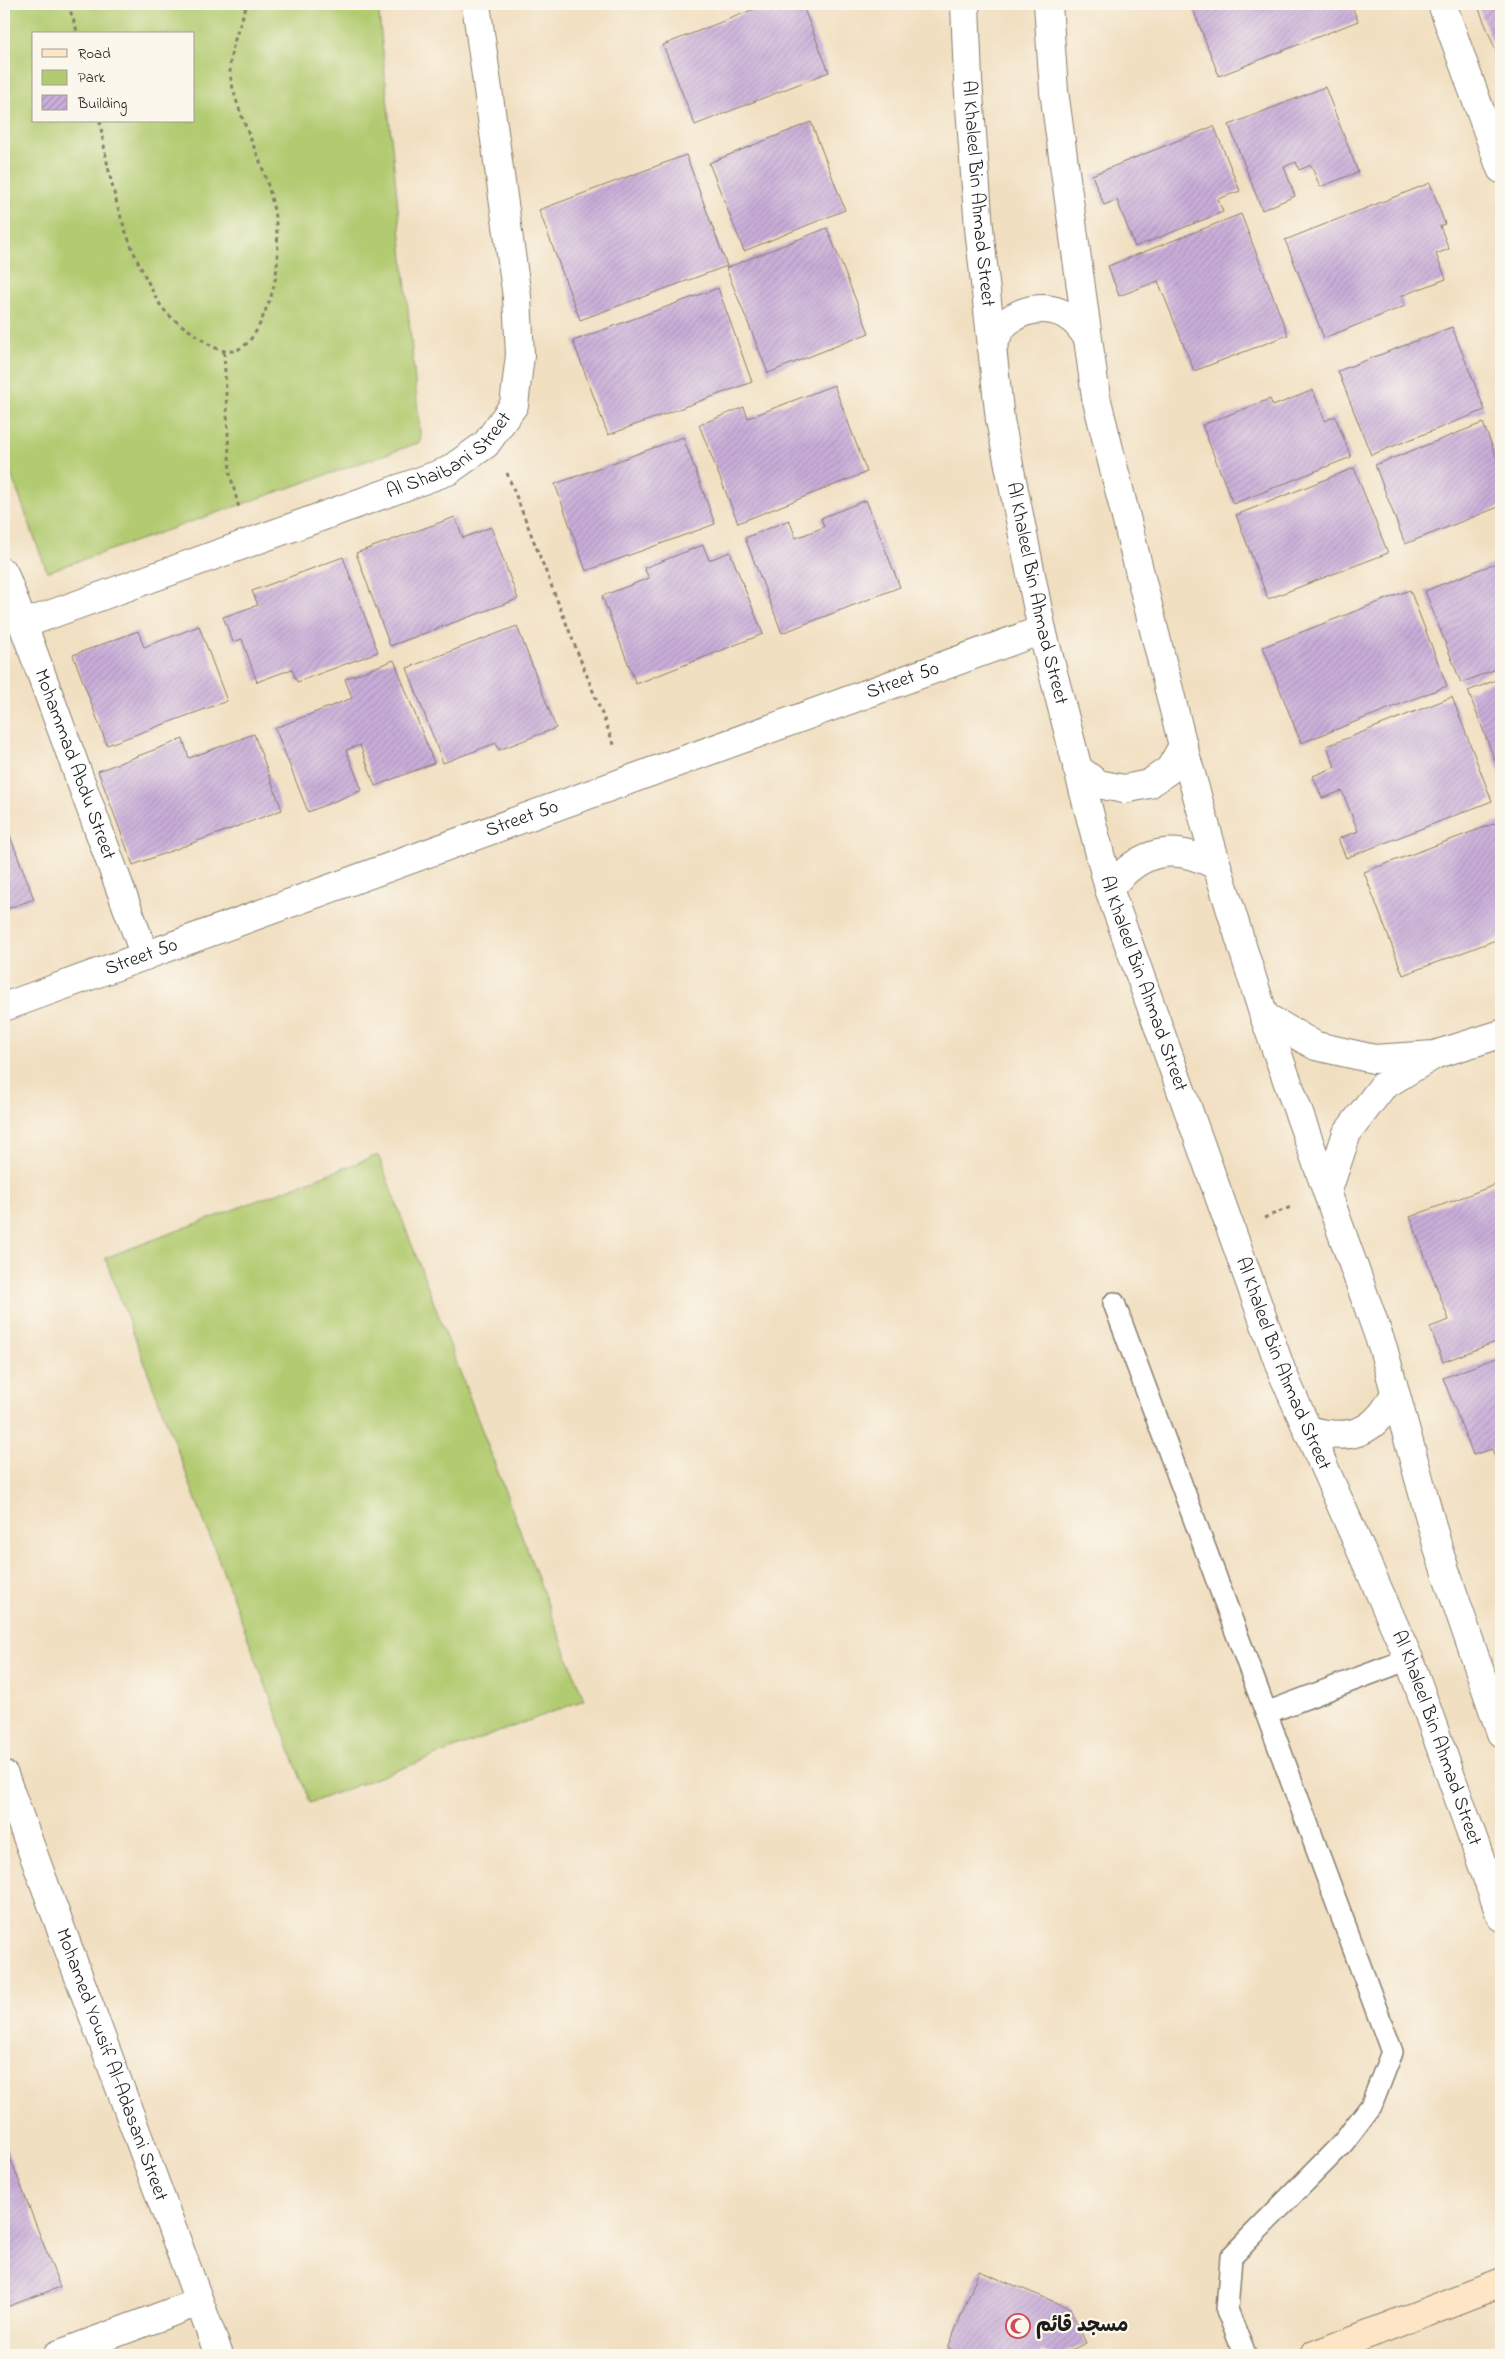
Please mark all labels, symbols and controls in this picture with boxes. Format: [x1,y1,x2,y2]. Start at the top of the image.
legend [32,32,195,122]
text: Road [78,43,111,65]
text: Park [78,67,106,89]
street label: Al Khaleel Bin Ahmad Street [954,79,1002,309]
text: Building [77,93,127,116]
street label: Al Shaibani Street [382,406,519,507]
street label: Al Khaleel Bin Ahmad Street [998,480,1075,708]
street label: Street 50 [862,654,943,707]
street label: Mohammad Abdu Street [26,665,123,864]
street label: Street 50 [481,792,563,845]
street label: Al Khaleel Bin Ahmad Street [1092,873,1195,1096]
street label: Street 50 [101,931,182,984]
street label: Al Khaleel Bin Ahmad Street [1228,1253,1338,1475]
street label: Al Khaleel Bin Ahmad Street [1384,1626,1489,1850]
street label: Mohamed Yousif Al-Adasani Street [48,1924,175,2206]
place label: مسجد قائم [1036,2312,1128,2341]
mosque icon: مسجد قائم [1005,2313,1031,2339]

